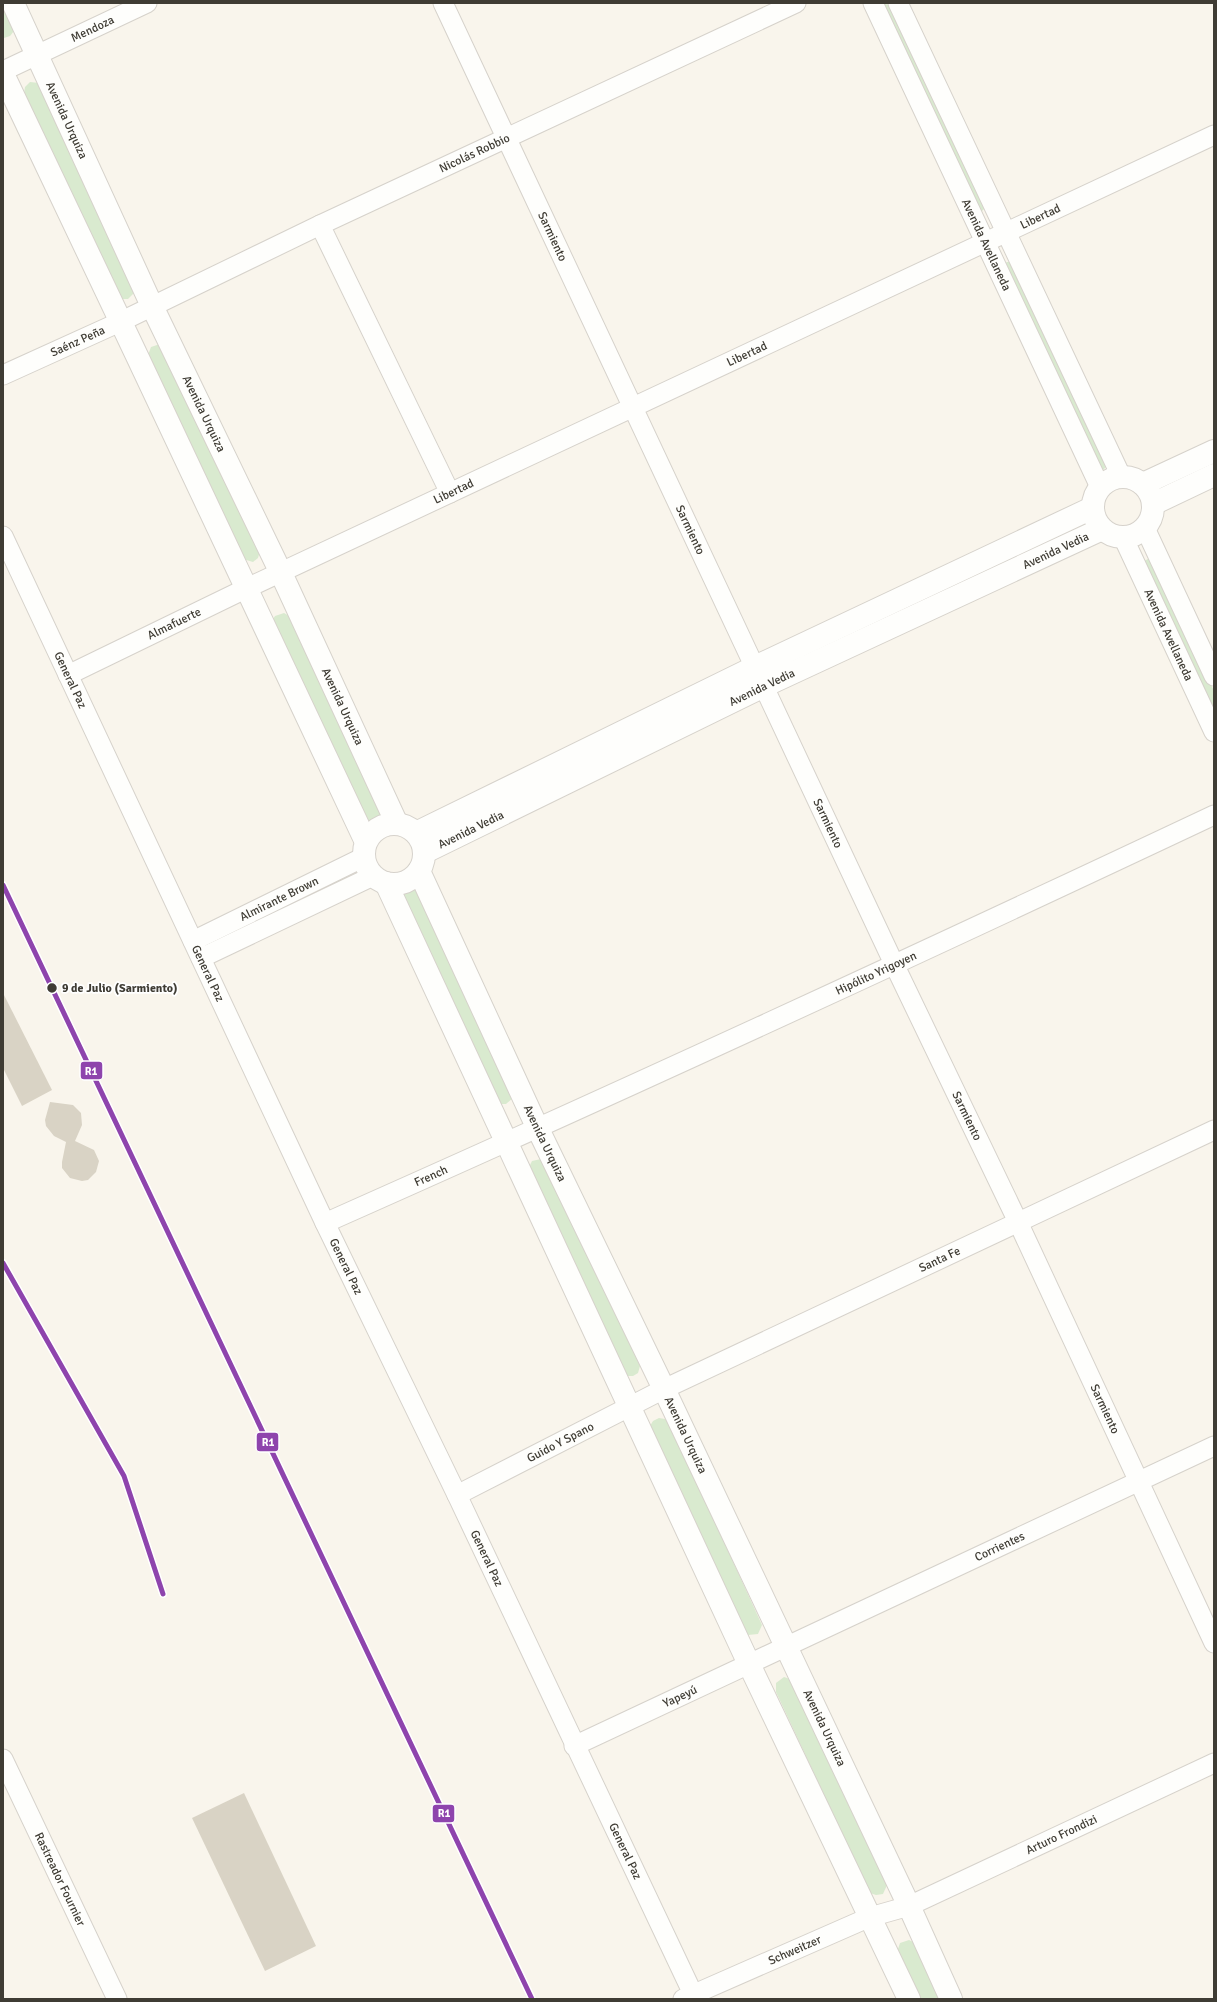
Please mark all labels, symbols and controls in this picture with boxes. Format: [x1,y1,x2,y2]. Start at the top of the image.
street label: Mendoza [69,13,117,46]
street label: Avenida Urquiza [42,79,91,161]
street label: Nicolás Robbio [437,131,512,176]
street label: Avenida Avellaneda [958,197,1014,293]
street label: Libertad [1018,201,1063,233]
street label: Sarmiento [534,210,570,264]
street label: Saénz Peña [48,323,108,360]
street label: Libertad [724,338,770,370]
street label: Avenida Urquiza [179,373,228,455]
street label: Libertad [431,476,476,508]
street label: Sarmiento [672,503,708,557]
street label: Avenida Vedia [1020,529,1091,573]
street label: Avenida Avellaneda [1140,587,1196,684]
street label: Almafuerte [145,605,204,643]
street label: General Paz [50,649,90,711]
street label: Avenida Urquiza [318,666,367,748]
street label: Avenida Vedia [727,666,798,710]
street label: Sarmiento [809,796,846,851]
street label: Avenida Vedia [436,808,506,852]
street label: Almirante Brown [237,873,321,925]
street label: General Paz [188,943,227,1004]
street label: Hipólito Yrigoyen [833,948,919,999]
marker: 9 de Julio (Sarmiento) [45,981,59,995]
place label: 9 de Julio (Sarmiento) [62,981,178,996]
line badge: R1 [80,1061,103,1080]
text: R1 [85,1065,97,1078]
street label: Sarmiento [948,1089,985,1143]
street label: Avenida Urquiza [520,1103,569,1184]
street label: French [412,1162,450,1190]
street label: General Paz [326,1236,366,1297]
street label: Santa Fe [916,1244,963,1276]
street label: Sarmiento [1087,1382,1123,1436]
street label: Avenida Urquiza [661,1394,710,1476]
street label: Guido Y Spano [524,1419,597,1466]
line badge: R1 [256,1432,279,1452]
text: R1 [262,1436,274,1449]
street label: General Paz [467,1528,506,1589]
street label: Corrientes [972,1529,1027,1565]
street label: Yapeyú [661,1682,700,1711]
street label: Avenida Urquiza [799,1687,849,1769]
line badge: R1 [432,1804,455,1823]
text: R1 [438,1807,450,1820]
street label: Arturo Frondizi [1023,1812,1100,1858]
street label: General Paz [605,1821,645,1882]
street label: Rastreador Fournier [31,1830,89,1929]
street label: Schweitzer [766,1932,824,1969]

